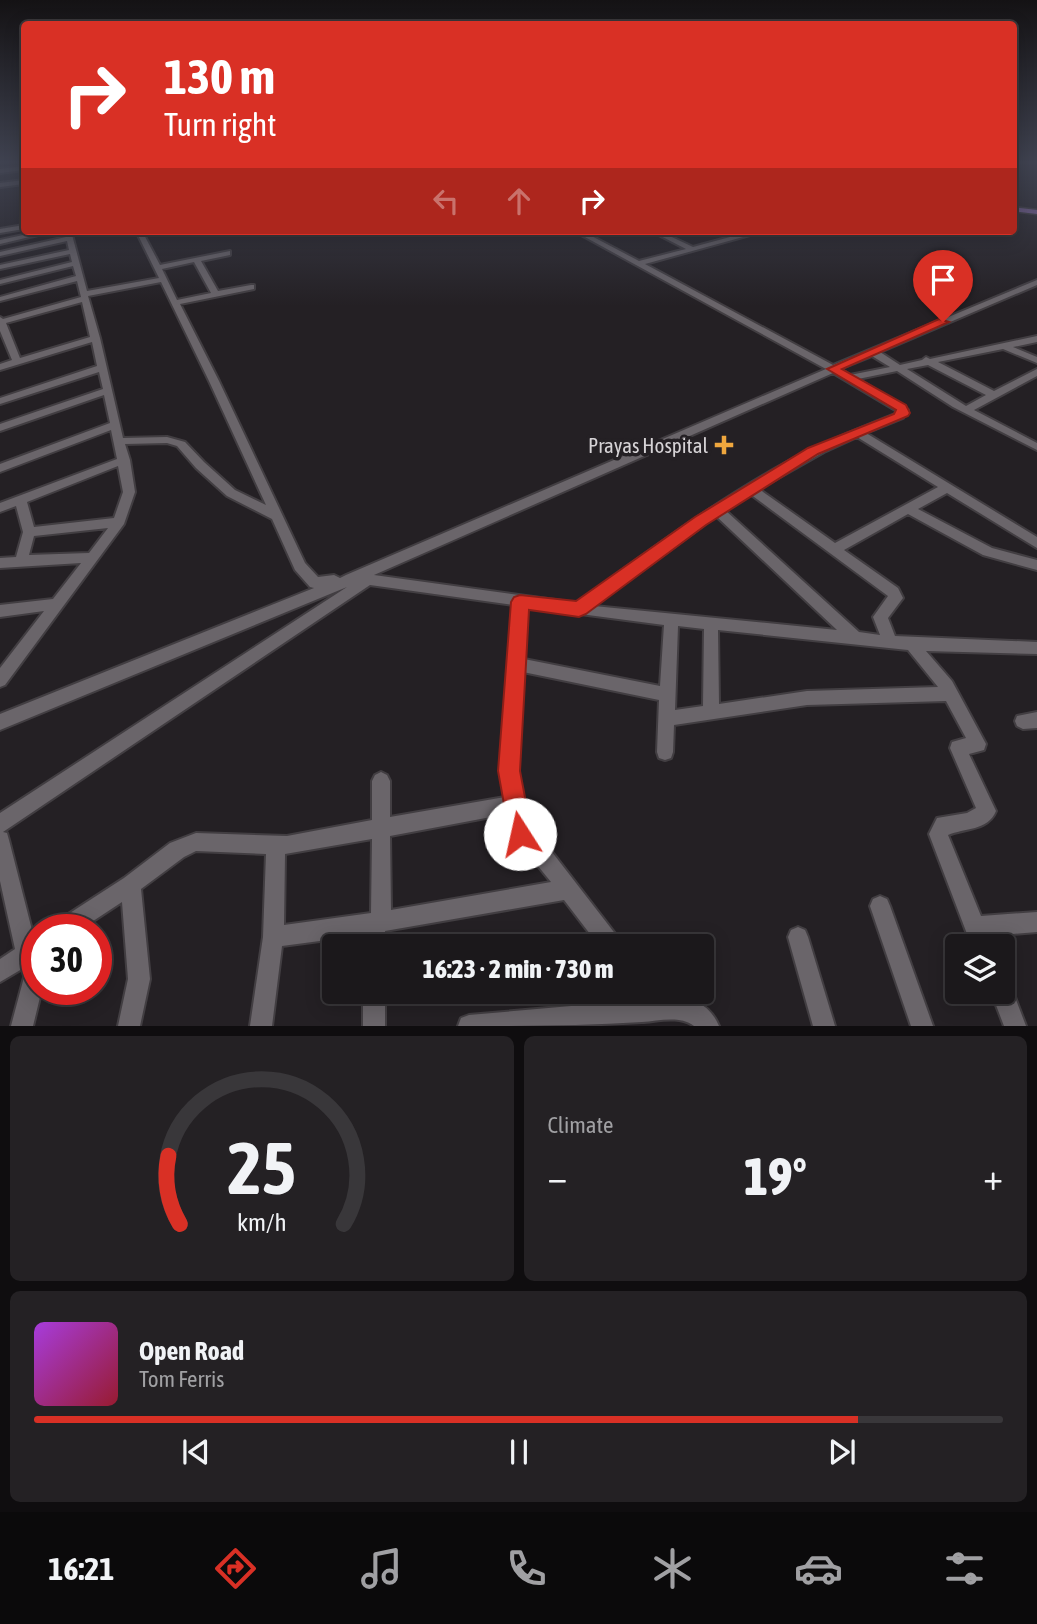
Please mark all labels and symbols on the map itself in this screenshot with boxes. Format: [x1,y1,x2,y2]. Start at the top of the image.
pin [913,250,973,322]
place label: Prayas Hospital [588,433,708,457]
marker: Prayas Hospital [714,435,734,455]
position arrow [483,797,557,871]
speed limit sign: 30 [21,914,112,1005]

